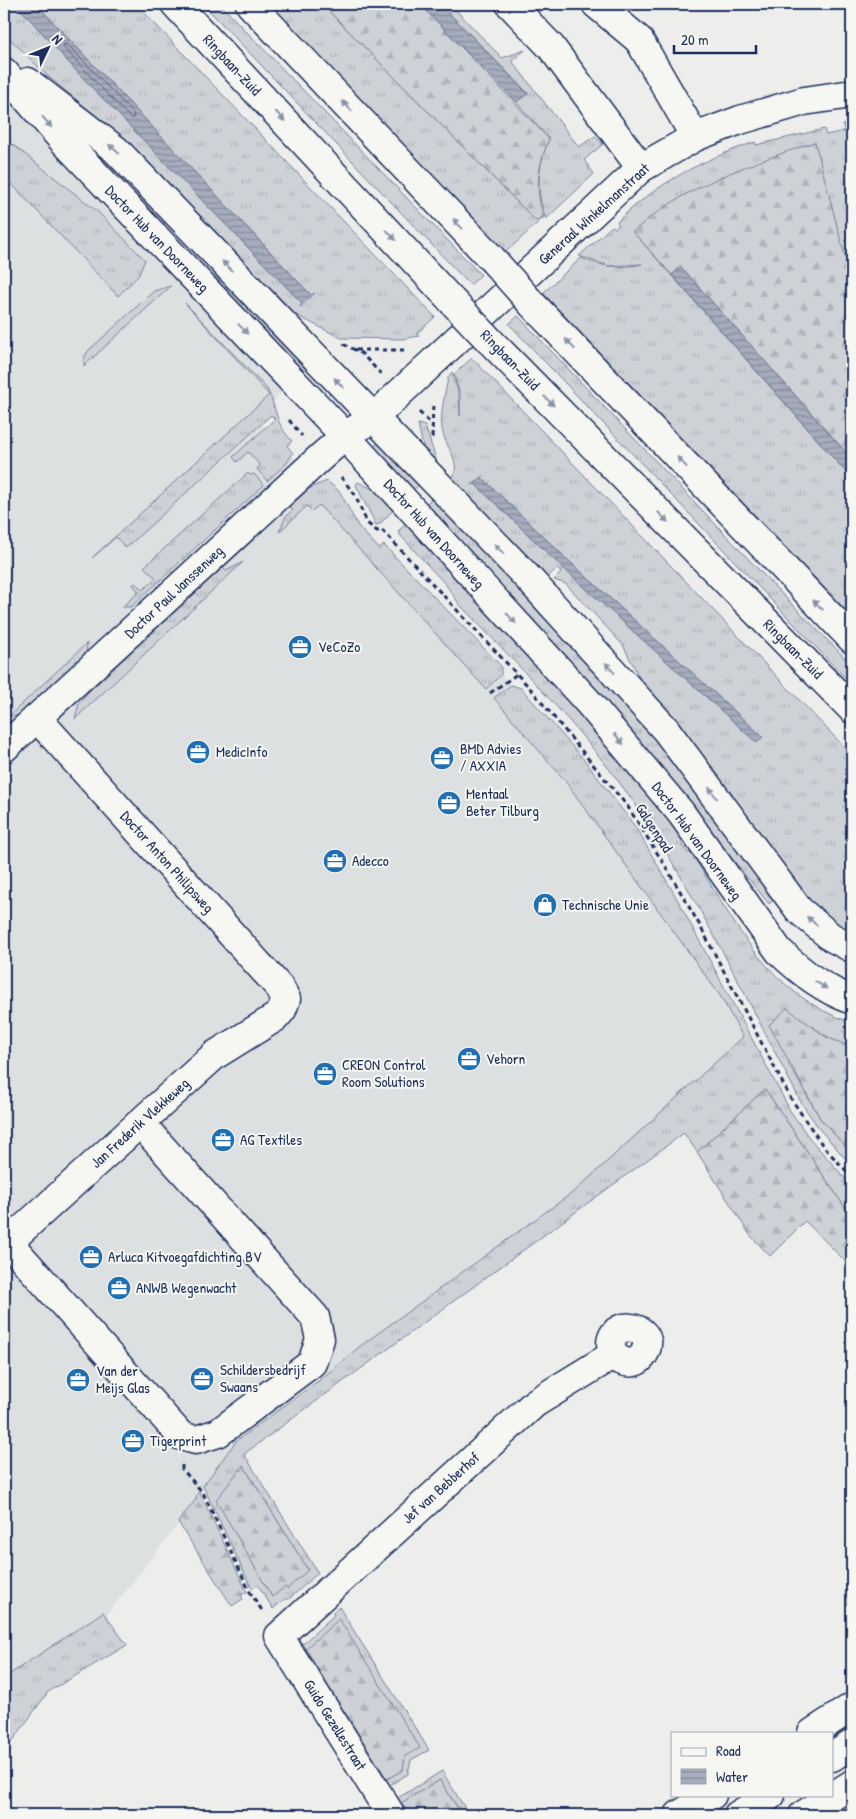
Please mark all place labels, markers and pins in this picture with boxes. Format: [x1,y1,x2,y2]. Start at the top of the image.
office icon: VeCoZo [287,634,313,660]
place label: VeCoZo [318,636,360,657]
place label: BMD Advies / AXXIA [460,738,522,776]
office icon: MedicInfo [185,739,211,765]
place label: MedicInfo [216,741,268,762]
office icon: BMD Advies / AXXIA [429,745,455,771]
place label: Mentaal Beter Tilburg [466,783,539,821]
office icon: Mentaal Beter Tilburg [436,790,462,816]
office icon: Adecco [322,848,348,874]
place label: Adecco [352,850,389,871]
shop icon: Technische Unie [532,892,558,918]
place label: Technische Unie [562,894,649,915]
office icon: Vehorn [456,1046,482,1072]
place label: Vehorn [486,1048,526,1069]
place label: CREON Control Room Solutions [342,1054,425,1092]
office icon: CREON Control Room Solutions [312,1061,338,1087]
office icon: AG Textiles [210,1127,236,1153]
place label: AG Textiles [240,1129,302,1150]
office icon: Arluca Kitvoegafdichting BV [78,1244,104,1270]
place label: Arluca Kitvoegafdichting BV [108,1246,262,1267]
office icon: ANWB Wegenwacht [106,1275,132,1301]
place label: ANWB Wegenwacht [136,1277,237,1298]
place label: Schildersbedrijf Swaans [220,1359,306,1397]
place label: Van der Meijs Glas [96,1360,150,1398]
office icon: Schildersbedrijf Swaans [189,1366,215,1392]
office icon: Van der Meijs Glas [65,1367,91,1393]
office icon: Tigerprint [120,1428,146,1454]
place label: Tigerprint [150,1430,207,1451]

